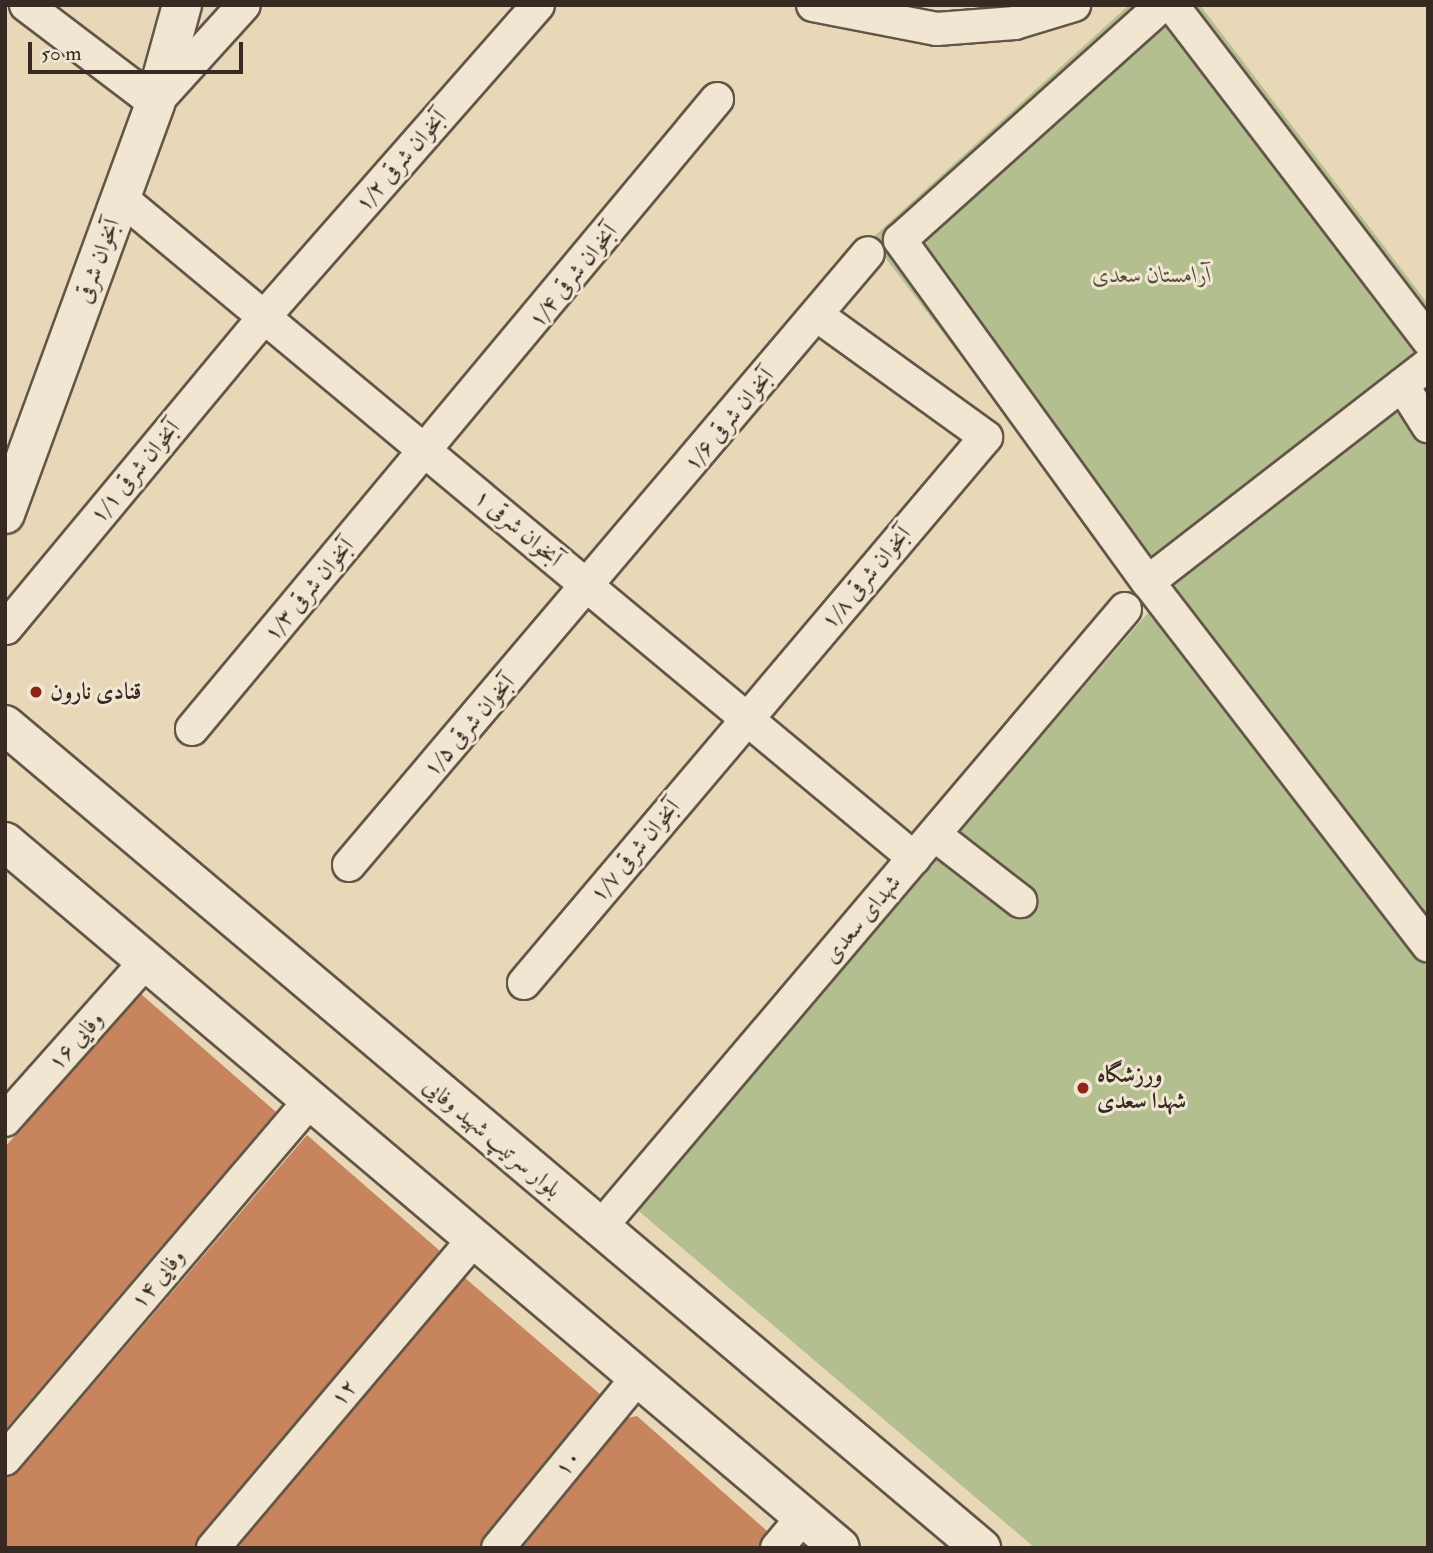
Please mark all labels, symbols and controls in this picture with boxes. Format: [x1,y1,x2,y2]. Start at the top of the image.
scale bar [32,28,247,72]
text: 50 m [41,40,82,67]
street label: آبخوان شرقی ۱/۲ [349,105,453,217]
street label: آبخوان شرقی [70,215,126,307]
street label: آبخوان شرقی ۱/۴ [523,219,623,333]
park label: آرامستان سعدی [1092,261,1212,289]
street label: آبخوان شرقی ۱/۶ [678,363,780,477]
street label: آبخوان شرقی ۱/۱ [84,415,186,529]
street label: آبخوان شرقی ۱ [469,483,567,573]
street label: آبخوان شرقی ۱/۸ [815,521,917,635]
street label: آبخوان شرقی ۱/۳ [258,533,360,647]
street label: آبخوان شرقی ۱/۵ [417,670,521,782]
place label: قنادی نارون [50,678,142,706]
marker: قنادی نارون [28,684,44,700]
street label: آبخوان شرقی ۱/۷ [584,794,686,908]
street label: شهدای سعدی [817,869,907,969]
street label: وفایی ۱۶ [42,1006,110,1076]
place label: ورزشگاه شهدا سعدی [1097,1061,1186,1115]
street label: بلوار سرتیپ شهید وفایی [417,1072,567,1204]
marker: ورزشگاه شهدا سعدی [1075,1080,1091,1096]
street label: وفایی ۱۴ [125,1243,191,1315]
street label: ۱۲ [325,1374,363,1412]
street label: ۱۰ [549,1444,587,1482]

